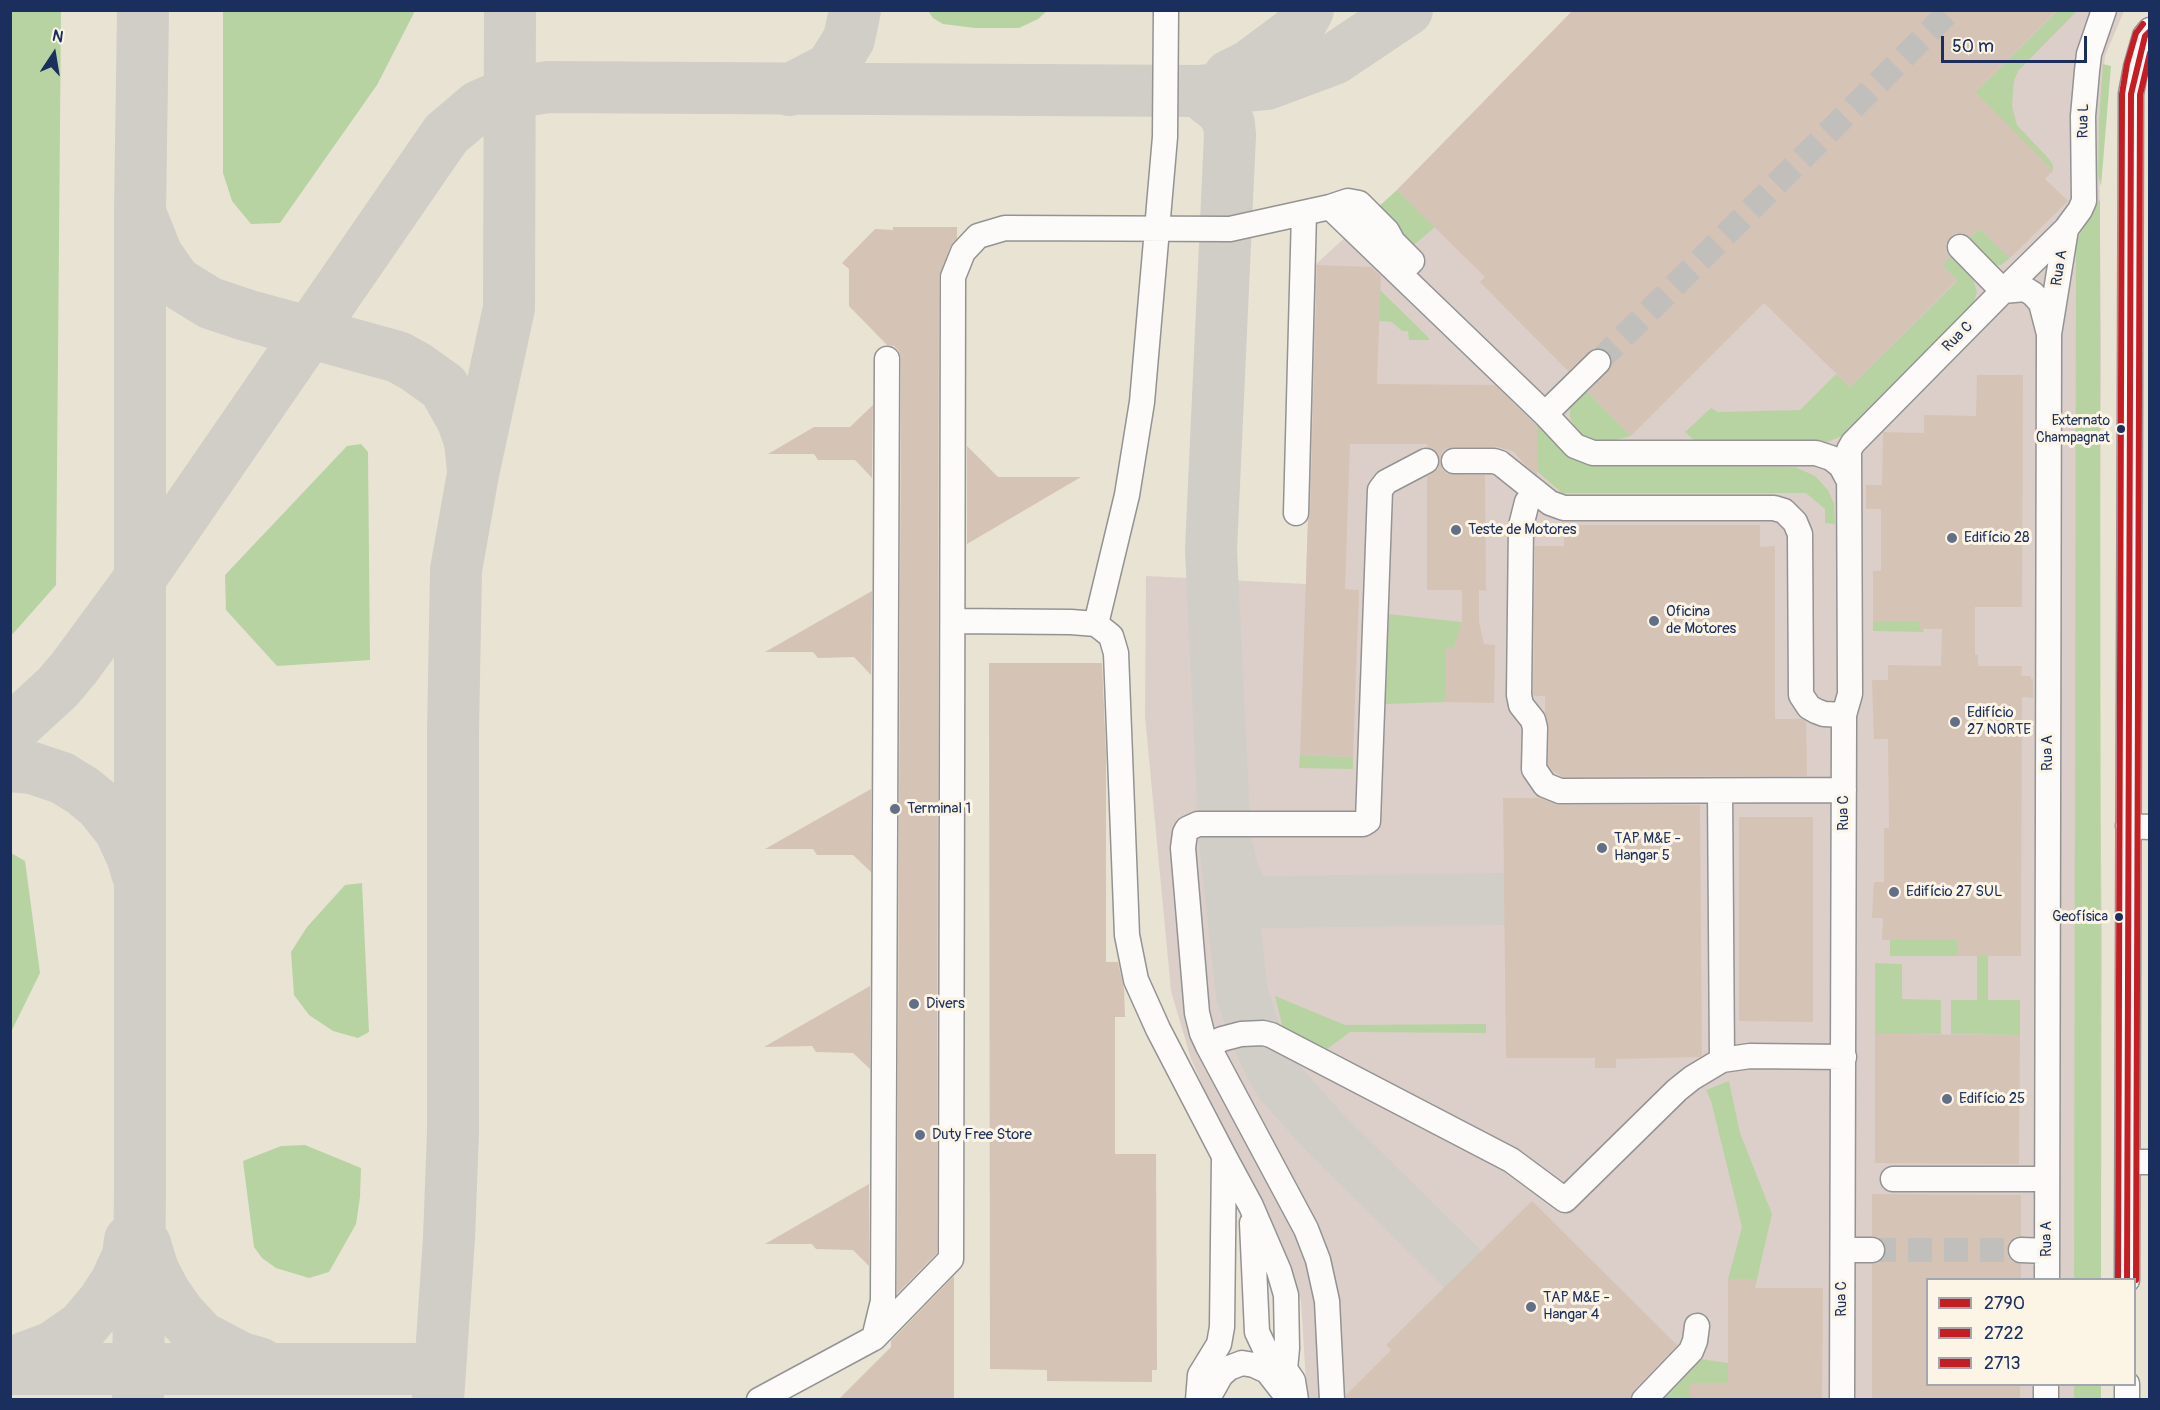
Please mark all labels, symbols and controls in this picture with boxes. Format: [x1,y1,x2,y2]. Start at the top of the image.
north arrow [24,24,84,84]
scale bar [1944,24,2090,62]
text: N [50,25,65,47]
text: 50 m [1952,35,1994,58]
street label: Rua L [2075,103,2093,139]
street label: Rua A [2048,249,2072,287]
street label: Rua C [1939,318,1977,356]
place label: Externato Champagnat [2036,413,2110,446]
marker: Externato Champagnat [2115,423,2127,435]
place label: Teste de Motores [1468,521,1576,539]
marker: Teste de Motores [1449,523,1463,537]
place label: Edifício 28 [1964,529,2030,547]
marker: Edifício 28 [1945,531,1959,545]
place label: Oficina de Motores [1666,603,1736,638]
marker: Oficina de Motores [1647,614,1661,628]
place label: Edifício 27 NORTE [1967,704,2031,739]
marker: Edifício 27 NORTE [1948,715,1962,729]
street label: Rua A [2039,735,2057,771]
street label: Rua C [1835,795,1853,831]
place label: Terminal 1 [907,800,971,818]
marker: Terminal 1 [888,802,902,816]
place label: TAP M&E - Hangar 5 [1614,830,1681,865]
marker: TAP M&E - Hangar 5 [1595,841,1609,855]
place label: Edifício 27 SUL [1906,883,2002,901]
marker: Edifício 27 SUL [1887,885,1901,899]
place label: Geofísica [2052,909,2108,925]
marker: Geofísica [2113,911,2125,923]
place label: Divers [926,995,965,1013]
marker: Divers [907,997,921,1011]
place label: Edifício 25 [1959,1090,2025,1108]
marker: Edifício 25 [1940,1092,1954,1106]
place label: Duty Free Store [932,1126,1032,1144]
marker: Duty Free Store [913,1128,927,1142]
street label: Rua A [2038,1221,2056,1257]
legend [1926,1278,2136,1386]
street label: Rua C [1833,1281,1851,1317]
place label: TAP M&E - Hangar 4 [1543,1289,1610,1324]
text: 2790 [1984,1292,2025,1315]
marker: TAP M&E - Hangar 4 [1524,1300,1538,1314]
text: 2722 [1984,1322,2024,1345]
text: 2713 [1984,1352,2021,1375]

